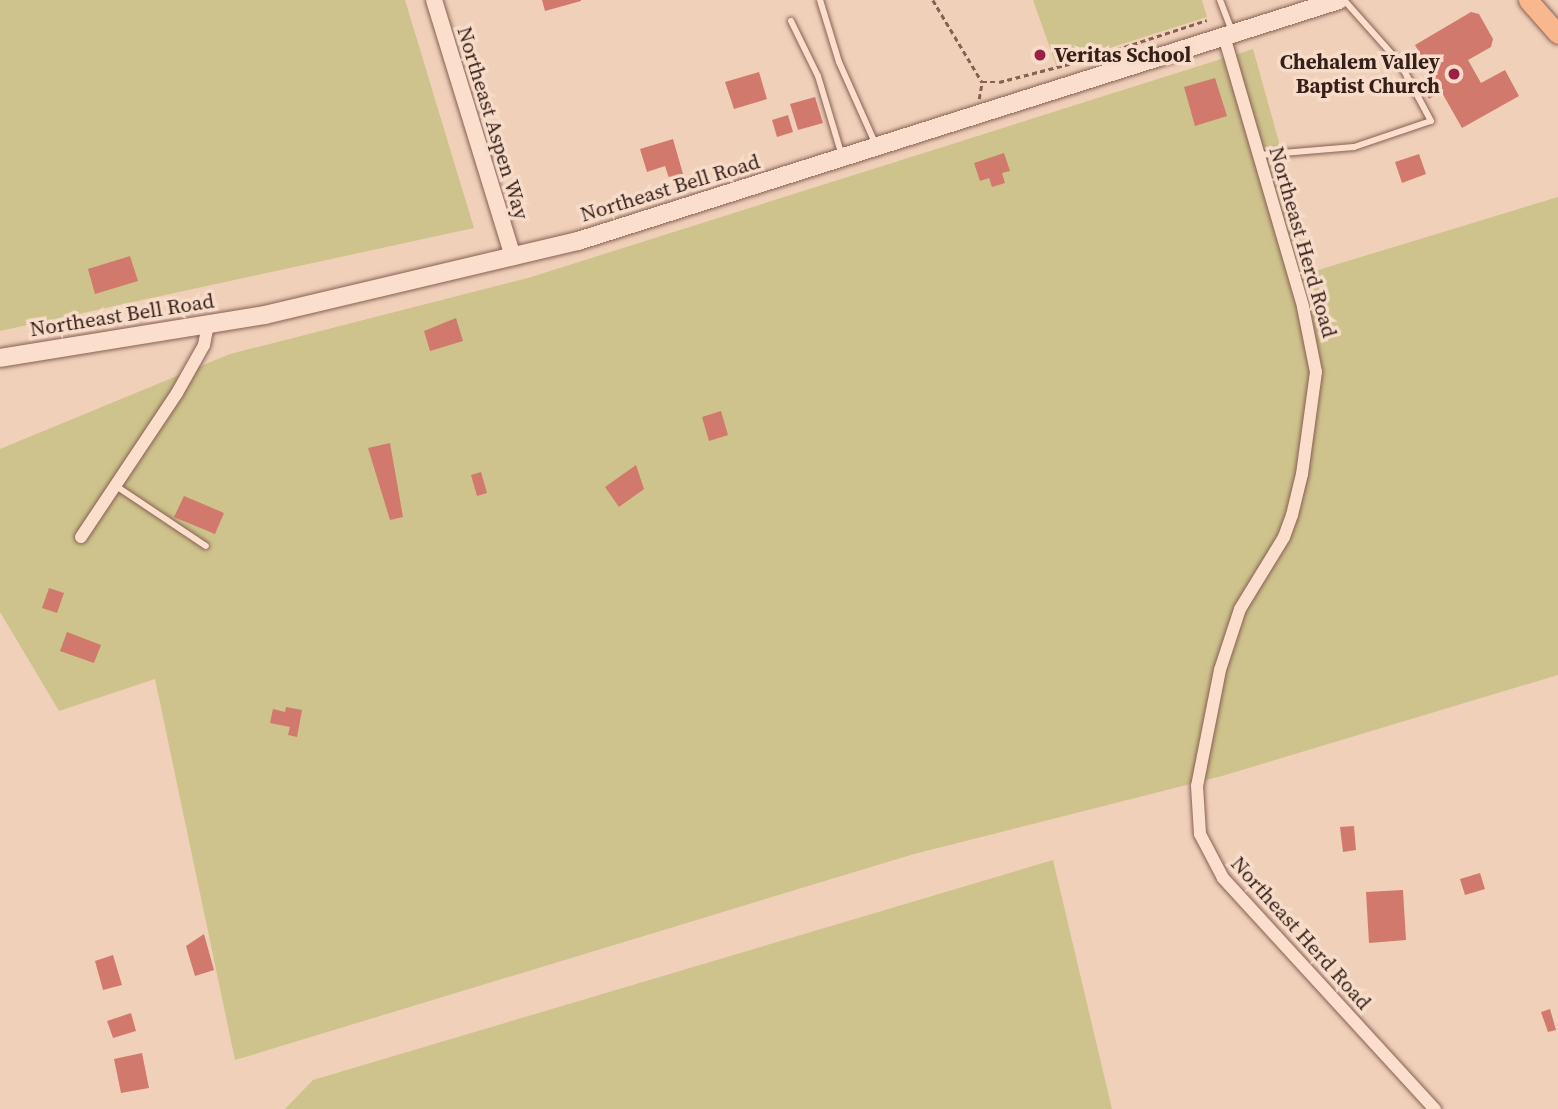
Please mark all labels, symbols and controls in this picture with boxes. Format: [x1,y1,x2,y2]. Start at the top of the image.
street label: Northeast Aspen Way [452,23,534,223]
place label: Veritas School [1054,42,1191,68]
marker: Veritas School [1032,47,1048,63]
place label: Chehalem Valley Baptist Church [1279,49,1440,99]
marker: Chehalem Valley Baptist Church [1446,66,1462,82]
street label: Northeast Herd Road [1264,144,1342,340]
street label: Northeast Bell Road [577,149,763,227]
street label: Northeast Bell Road [28,288,216,342]
street label: Northeast Herd Road [1226,851,1376,1015]

